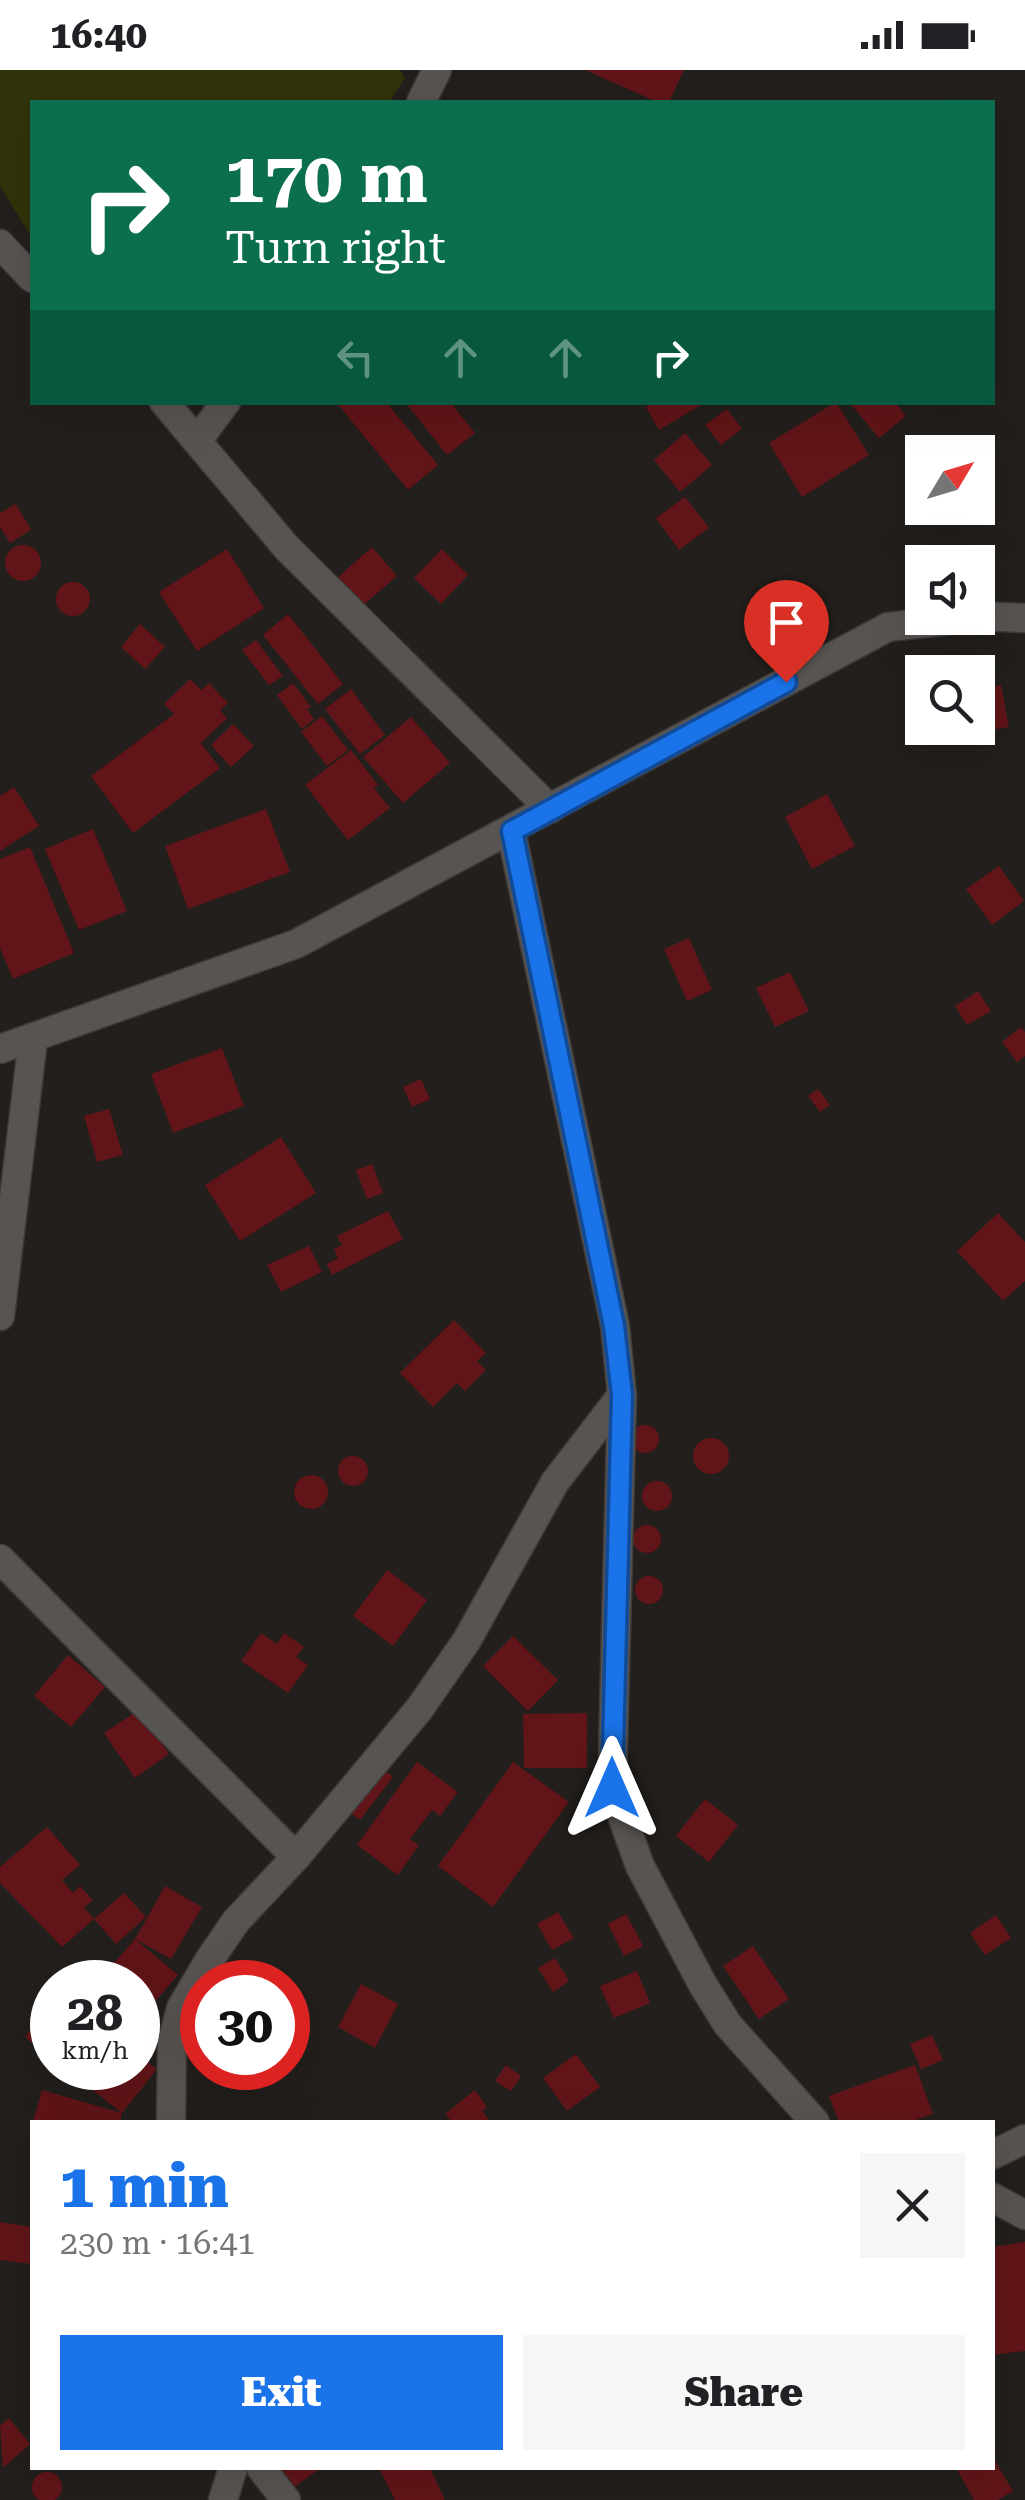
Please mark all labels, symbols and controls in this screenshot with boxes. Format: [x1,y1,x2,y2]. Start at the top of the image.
text: 16:40 [50,13,147,57]
text: 170 m [225,137,428,219]
icon: right [60,140,190,270]
text: Turn right [225,221,446,274]
icon: left [328,330,383,385]
icon: ahead [433,330,488,385]
icon: ahead [538,330,593,385]
icon: right [643,330,698,385]
north arrow [905,435,995,525]
map controls [905,435,995,745]
button: sound [905,545,995,635]
pin [744,580,829,683]
icon: arrive [759,595,814,650]
button: search [905,655,995,745]
position arrow [560,1736,664,1840]
speed limit sign: 30 [180,1960,310,2090]
text: 28 [67,1984,123,2042]
text: km/h [62,2036,128,2065]
text: 1 min [60,2151,229,2222]
button: close [860,2153,965,2258]
text: 230 m · 16:41 [60,2224,255,2262]
button: Exit [60,2335,503,2450]
button: Share [523,2335,965,2450]

